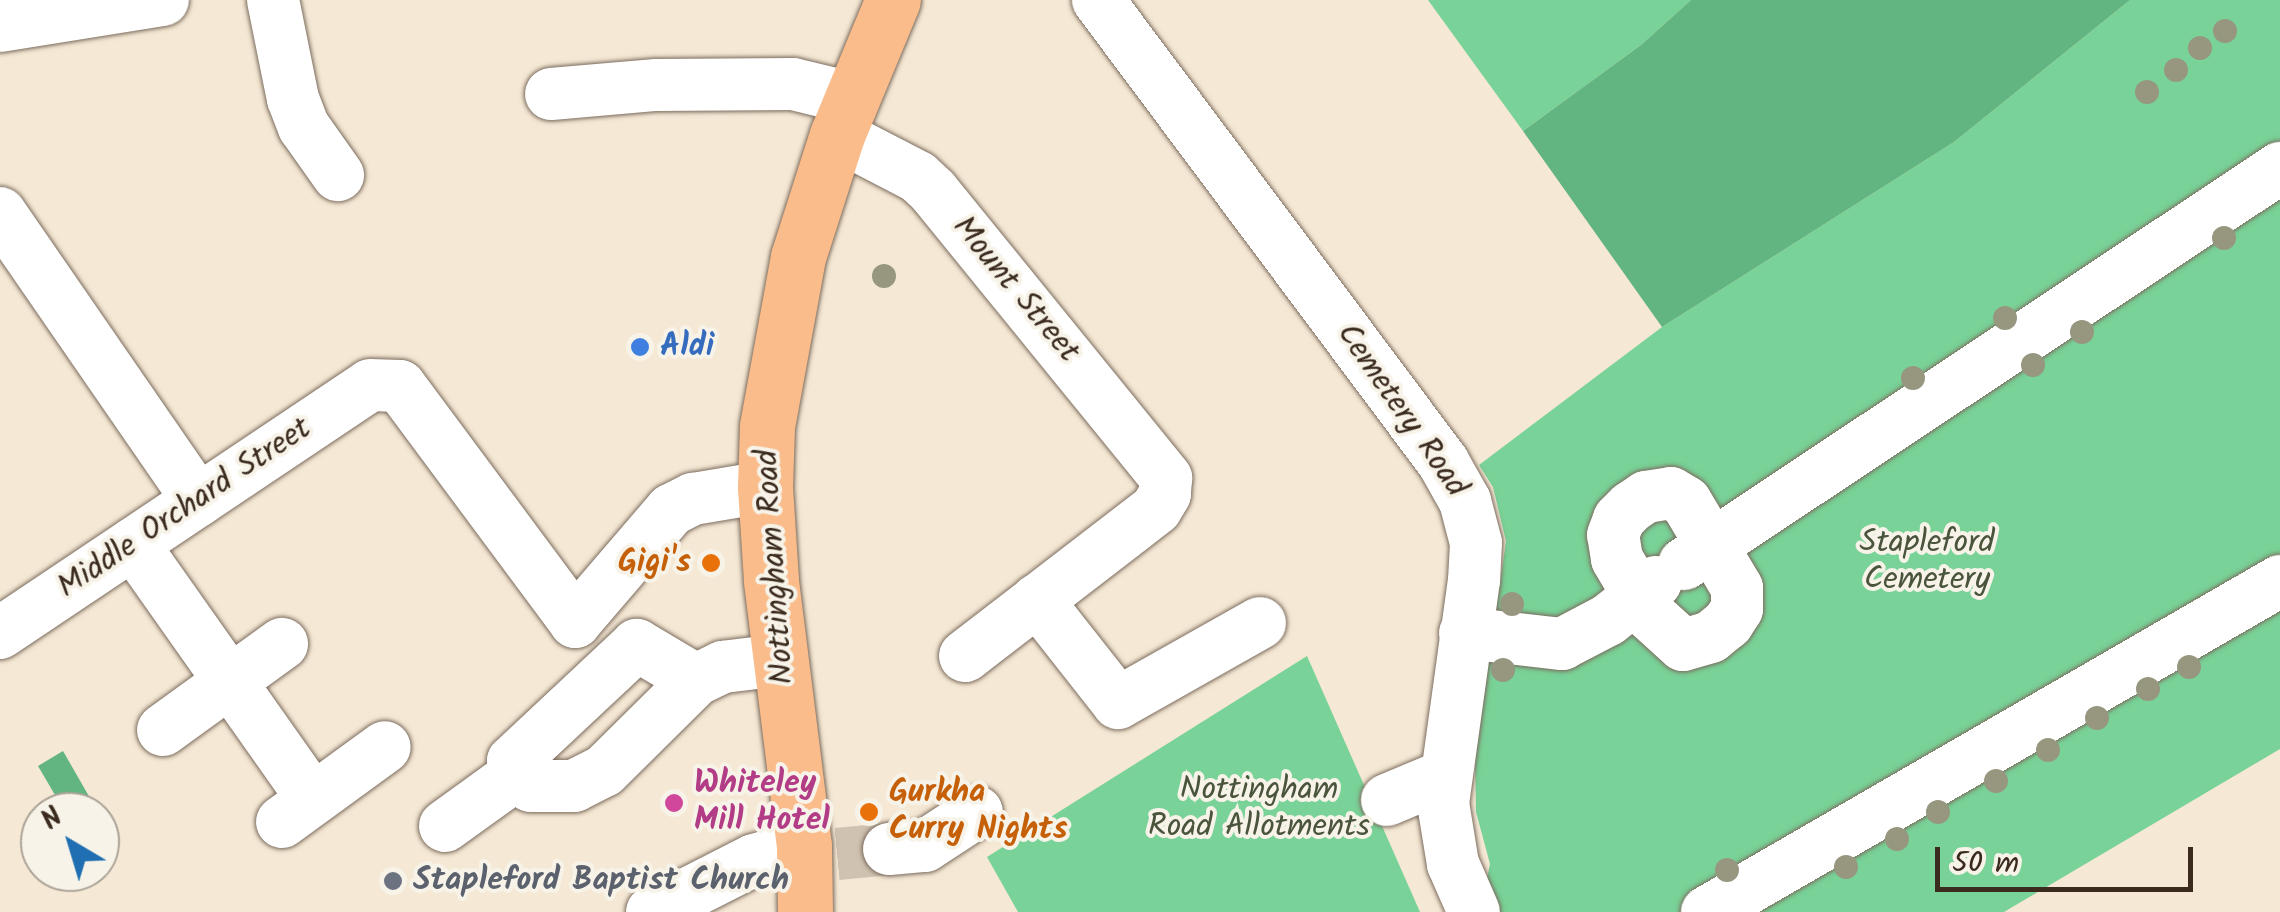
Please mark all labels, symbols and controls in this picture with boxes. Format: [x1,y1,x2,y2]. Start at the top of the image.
street label: Mount Street [943,209,1087,371]
street label: Cemetery Road [1327,317,1475,505]
place label: Aldi [660,328,714,366]
marker: Aldi [629,336,651,358]
street label: Middle Orchard Street [51,410,319,608]
street label: Nottingham Road [749,448,803,686]
park label: Stapleford Cemetery [1859,525,1995,600]
place label: Gigi's [618,544,691,582]
marker: Gigi's [700,552,722,574]
place label: Whiteley Mill Hotel [694,766,830,841]
park label: Nottingham Road Allotments [1148,772,1370,847]
place label: Gurkha Curry Nights [889,775,1068,850]
north arrow [20,792,120,892]
marker: Whiteley Mill Hotel [663,792,685,814]
text: N [32,796,73,843]
marker: Gurkha Curry Nights [858,801,880,823]
scale bar [1940,827,2198,889]
text: 50 m [1952,840,2019,888]
place label: Stapleford Baptist Church [413,862,789,900]
marker: Stapleford Baptist Church [382,870,404,892]

